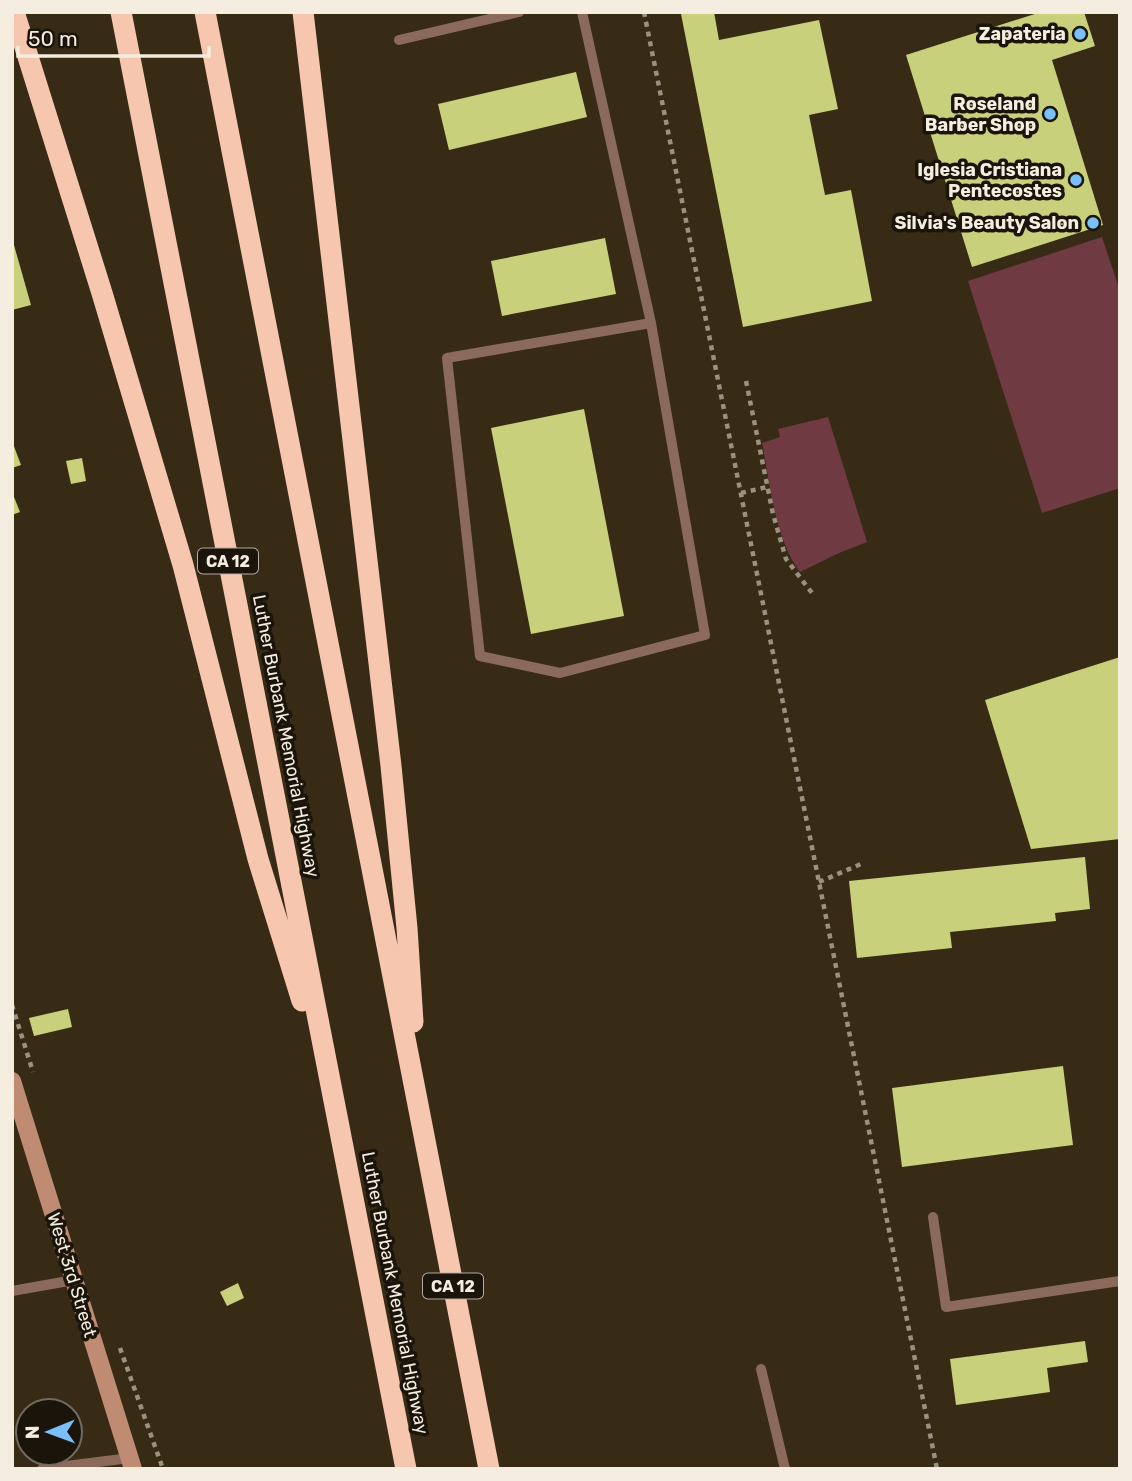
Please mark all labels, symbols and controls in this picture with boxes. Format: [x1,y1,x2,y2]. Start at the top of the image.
scale bar [18,14,208,58]
place label: Zapateria [979,23,1066,45]
text: 50 m [28,26,78,51]
marker: Zapateria [1072,26,1088,42]
place label: Roseland Barber Shop [925,93,1036,136]
marker: Roseland Barber Shop [1042,106,1058,122]
place label: Iglesia Cristiana Pentecostes [917,159,1062,202]
marker: Iglesia Cristiana Pentecostes [1068,172,1084,188]
place label: Silvia's Beauty Salon [895,212,1079,234]
marker: Silvia's Beauty Salon [1085,215,1101,231]
road number: CA 12 [198,548,258,574]
street label: Luther Burbank Memorial Highway [248,593,324,879]
street label: Luther Burbank Memorial Highway [357,1150,433,1436]
street label: West 3rd Street [43,1210,101,1340]
road number: CA 12 [423,1274,483,1298]
north arrow [14,1397,84,1467]
text: N [21,1425,44,1439]

